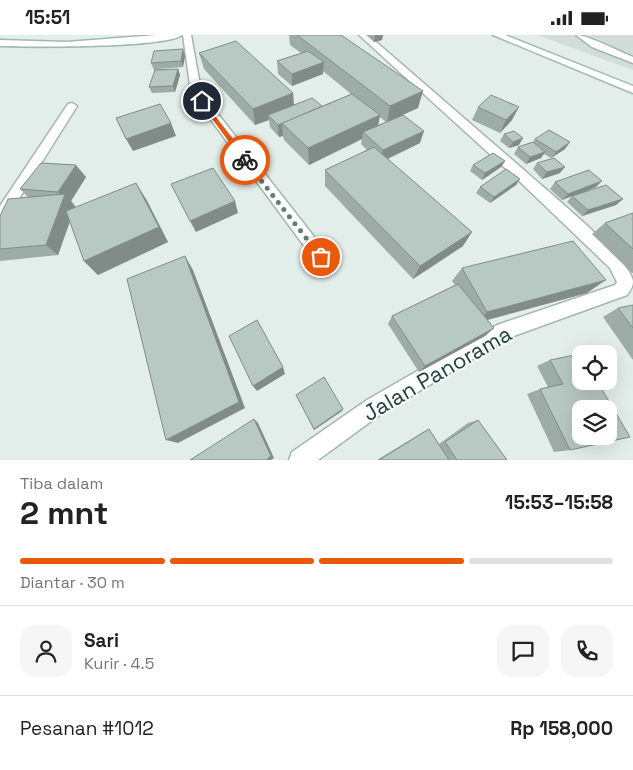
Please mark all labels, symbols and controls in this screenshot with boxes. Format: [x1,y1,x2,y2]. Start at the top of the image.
text: 15:51 [25,5,70,30]
pin [181,80,223,122]
icon: home [188,87,216,115]
courier [220,135,270,185]
icon: bike [231,146,259,174]
pin [300,236,342,278]
icon: bag [307,243,335,271]
street label: Jalan Panorama [358,319,517,427]
map controls [572,345,617,445]
button: locate [572,345,617,390]
button: layers [572,400,617,445]
text: Tiba dalam [20,473,103,494]
text: 15:53–15:58 [505,490,613,515]
text: 2 mnt [20,493,108,533]
text: Diantar · 30 m [20,572,125,593]
button: person [20,625,72,677]
button: chat [497,625,549,677]
button: phone [561,625,613,677]
text: Sari [84,628,119,653]
text: Kurir · 4.5 [84,653,154,674]
text: Pesanan #1012 [20,716,154,741]
text: Rp 158,000 [510,716,613,741]

